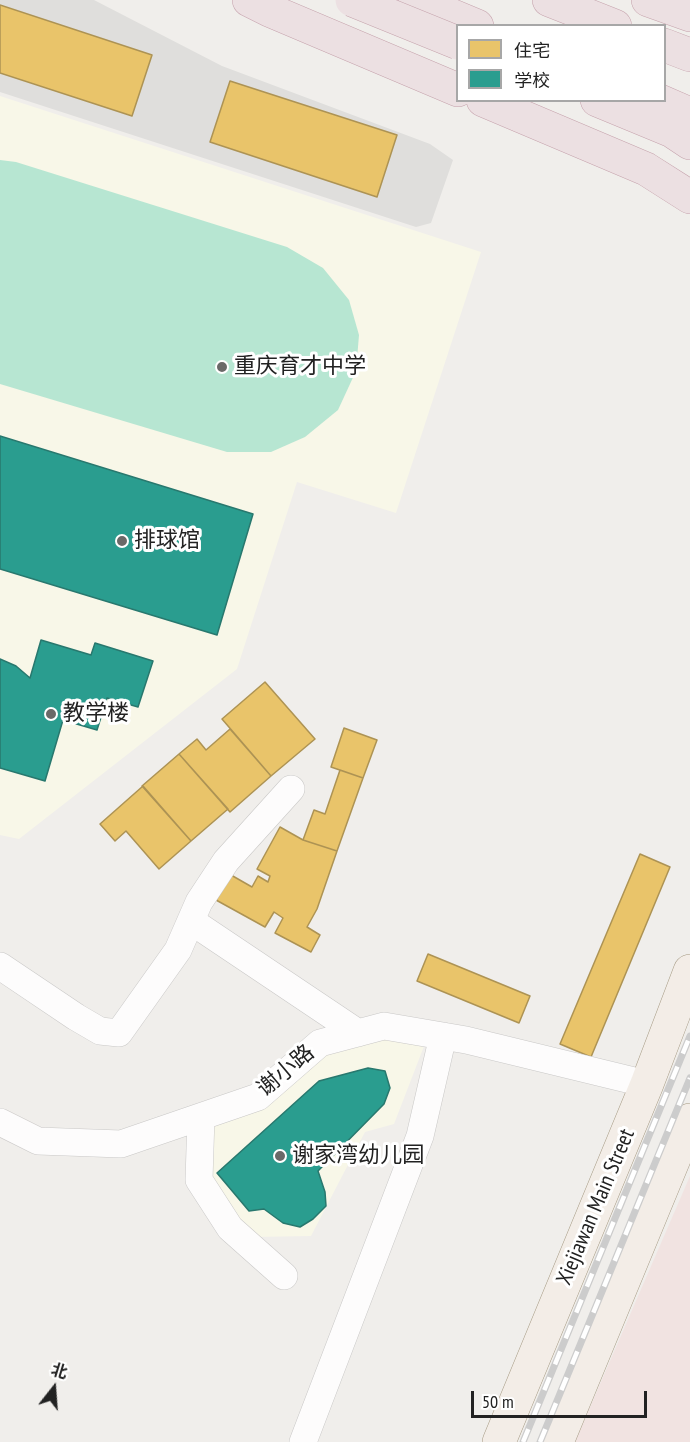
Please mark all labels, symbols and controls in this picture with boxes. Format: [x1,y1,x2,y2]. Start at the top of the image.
legend [456,24,666,102]
text: 住宅 [514,39,550,62]
text: 学校 [514,69,550,92]
place label: 重庆育才中学 [234,354,366,380]
marker: 重庆育才中学 [215,360,229,374]
place label: 排球馆 [134,528,200,554]
marker: 排球馆 [115,534,129,548]
place label: 教学楼 [63,701,129,727]
marker: 教学楼 [44,707,58,721]
street label: 谢小路 [252,1040,320,1102]
street label: Xiejiawan Main Street [551,1125,641,1289]
place label: 谢家湾幼儿园 [292,1143,424,1169]
marker: 谢家湾幼儿园 [273,1149,287,1163]
north arrow [24,1358,84,1418]
text: 北 [49,1359,70,1383]
scale bar [474,1379,650,1417]
text: 50 m [482,1390,514,1413]

